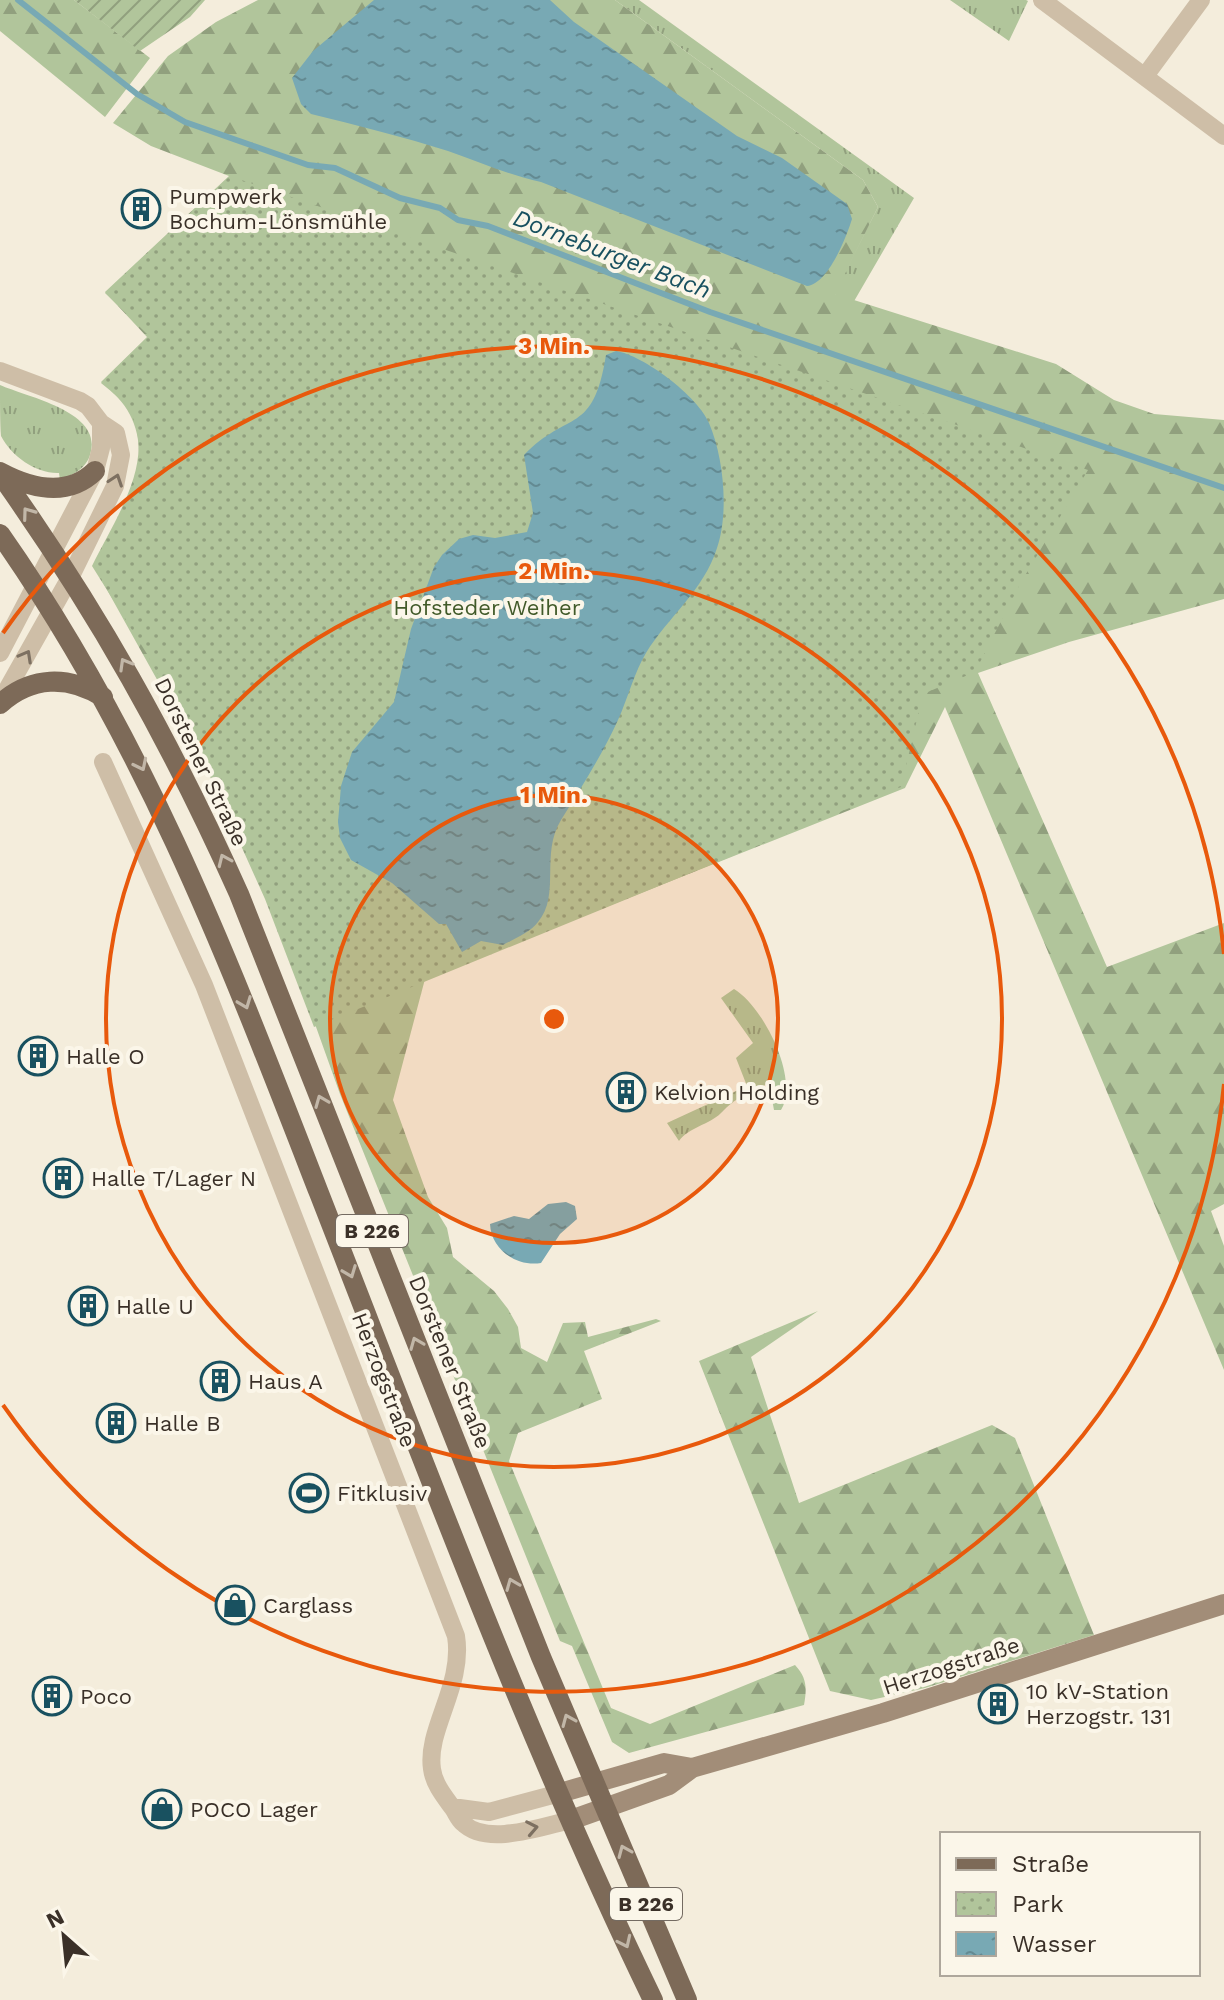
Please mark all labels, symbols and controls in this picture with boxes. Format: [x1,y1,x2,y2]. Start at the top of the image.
place label: Pumpwerk Bochum-Lönsmühle [169,184,387,234]
building icon: Pumpwerk Bochum-Lönsmühle [120,188,162,230]
water label: Dorneburger Bach [509,203,715,305]
text: 3 Min. [518,332,590,360]
one-way arrow [107,474,123,488]
one-way arrow [23,508,37,522]
text: 2 Min. [518,557,590,585]
park label: Hofsteder Weiher [393,595,581,620]
one-way arrow [16,650,32,665]
one-way arrow [119,658,135,672]
street label: Dorstener Straße [149,674,253,850]
one-way arrow [131,757,146,772]
text: 1 Min. [520,781,588,809]
one-way arrow [217,854,233,868]
one-way arrow [235,995,252,1009]
centre of rings [540,1005,568,1033]
building icon: Halle O [17,1035,59,1077]
place label: Halle O [66,1044,145,1069]
building icon: Kelvion Holding [605,1071,647,1113]
place label: Kelvion Holding [654,1080,819,1105]
one-way arrow [314,1095,331,1109]
building icon: Halle T/Lager N [42,1157,84,1199]
place label: Halle T/Lager N [91,1166,256,1191]
road number: B 226 [336,1215,408,1247]
one-way arrow [340,1264,357,1278]
street label: Dorstener Straße [404,1272,496,1452]
building icon: Halle U [67,1285,109,1327]
place label: Halle U [116,1294,194,1319]
street label: Herzogstraße [347,1309,421,1451]
one-way arrow [410,1337,426,1351]
building icon: Haus A [199,1360,241,1402]
place label: Haus A [248,1369,323,1394]
building icon: Halle B [95,1402,137,1444]
place label: Halle B [144,1411,221,1436]
sports icon: Fitklusiv [288,1472,330,1514]
place label: Fitklusiv [337,1481,428,1506]
one-way arrow [505,1578,522,1592]
shop icon: Carglass [214,1584,256,1626]
place label: Carglass [263,1593,353,1618]
street label: Herzogstraße [879,1632,1023,1700]
building icon: Poco [31,1675,73,1717]
place label: 10 kV-Station Herzogstr. 131 [1026,1679,1171,1729]
building icon: 10 kV-Station Herzogstr. 131 [977,1683,1019,1725]
place label: Poco [80,1684,132,1709]
one-way arrow [561,1714,577,1728]
shop icon: POCO Lager [141,1788,183,1830]
place label: POCO Lager [190,1797,318,1822]
one-way arrow [524,1820,538,1837]
legend [940,1832,1200,1976]
one-way arrow [617,1845,633,1859]
text: Straße [1012,1850,1089,1878]
road number: B 226 [610,1888,682,1920]
text: Park [1012,1890,1064,1918]
north arrow [24,1896,104,1976]
text: N [42,1904,68,1933]
text: Wasser [1012,1930,1097,1958]
one-way arrow [615,1934,631,1949]

